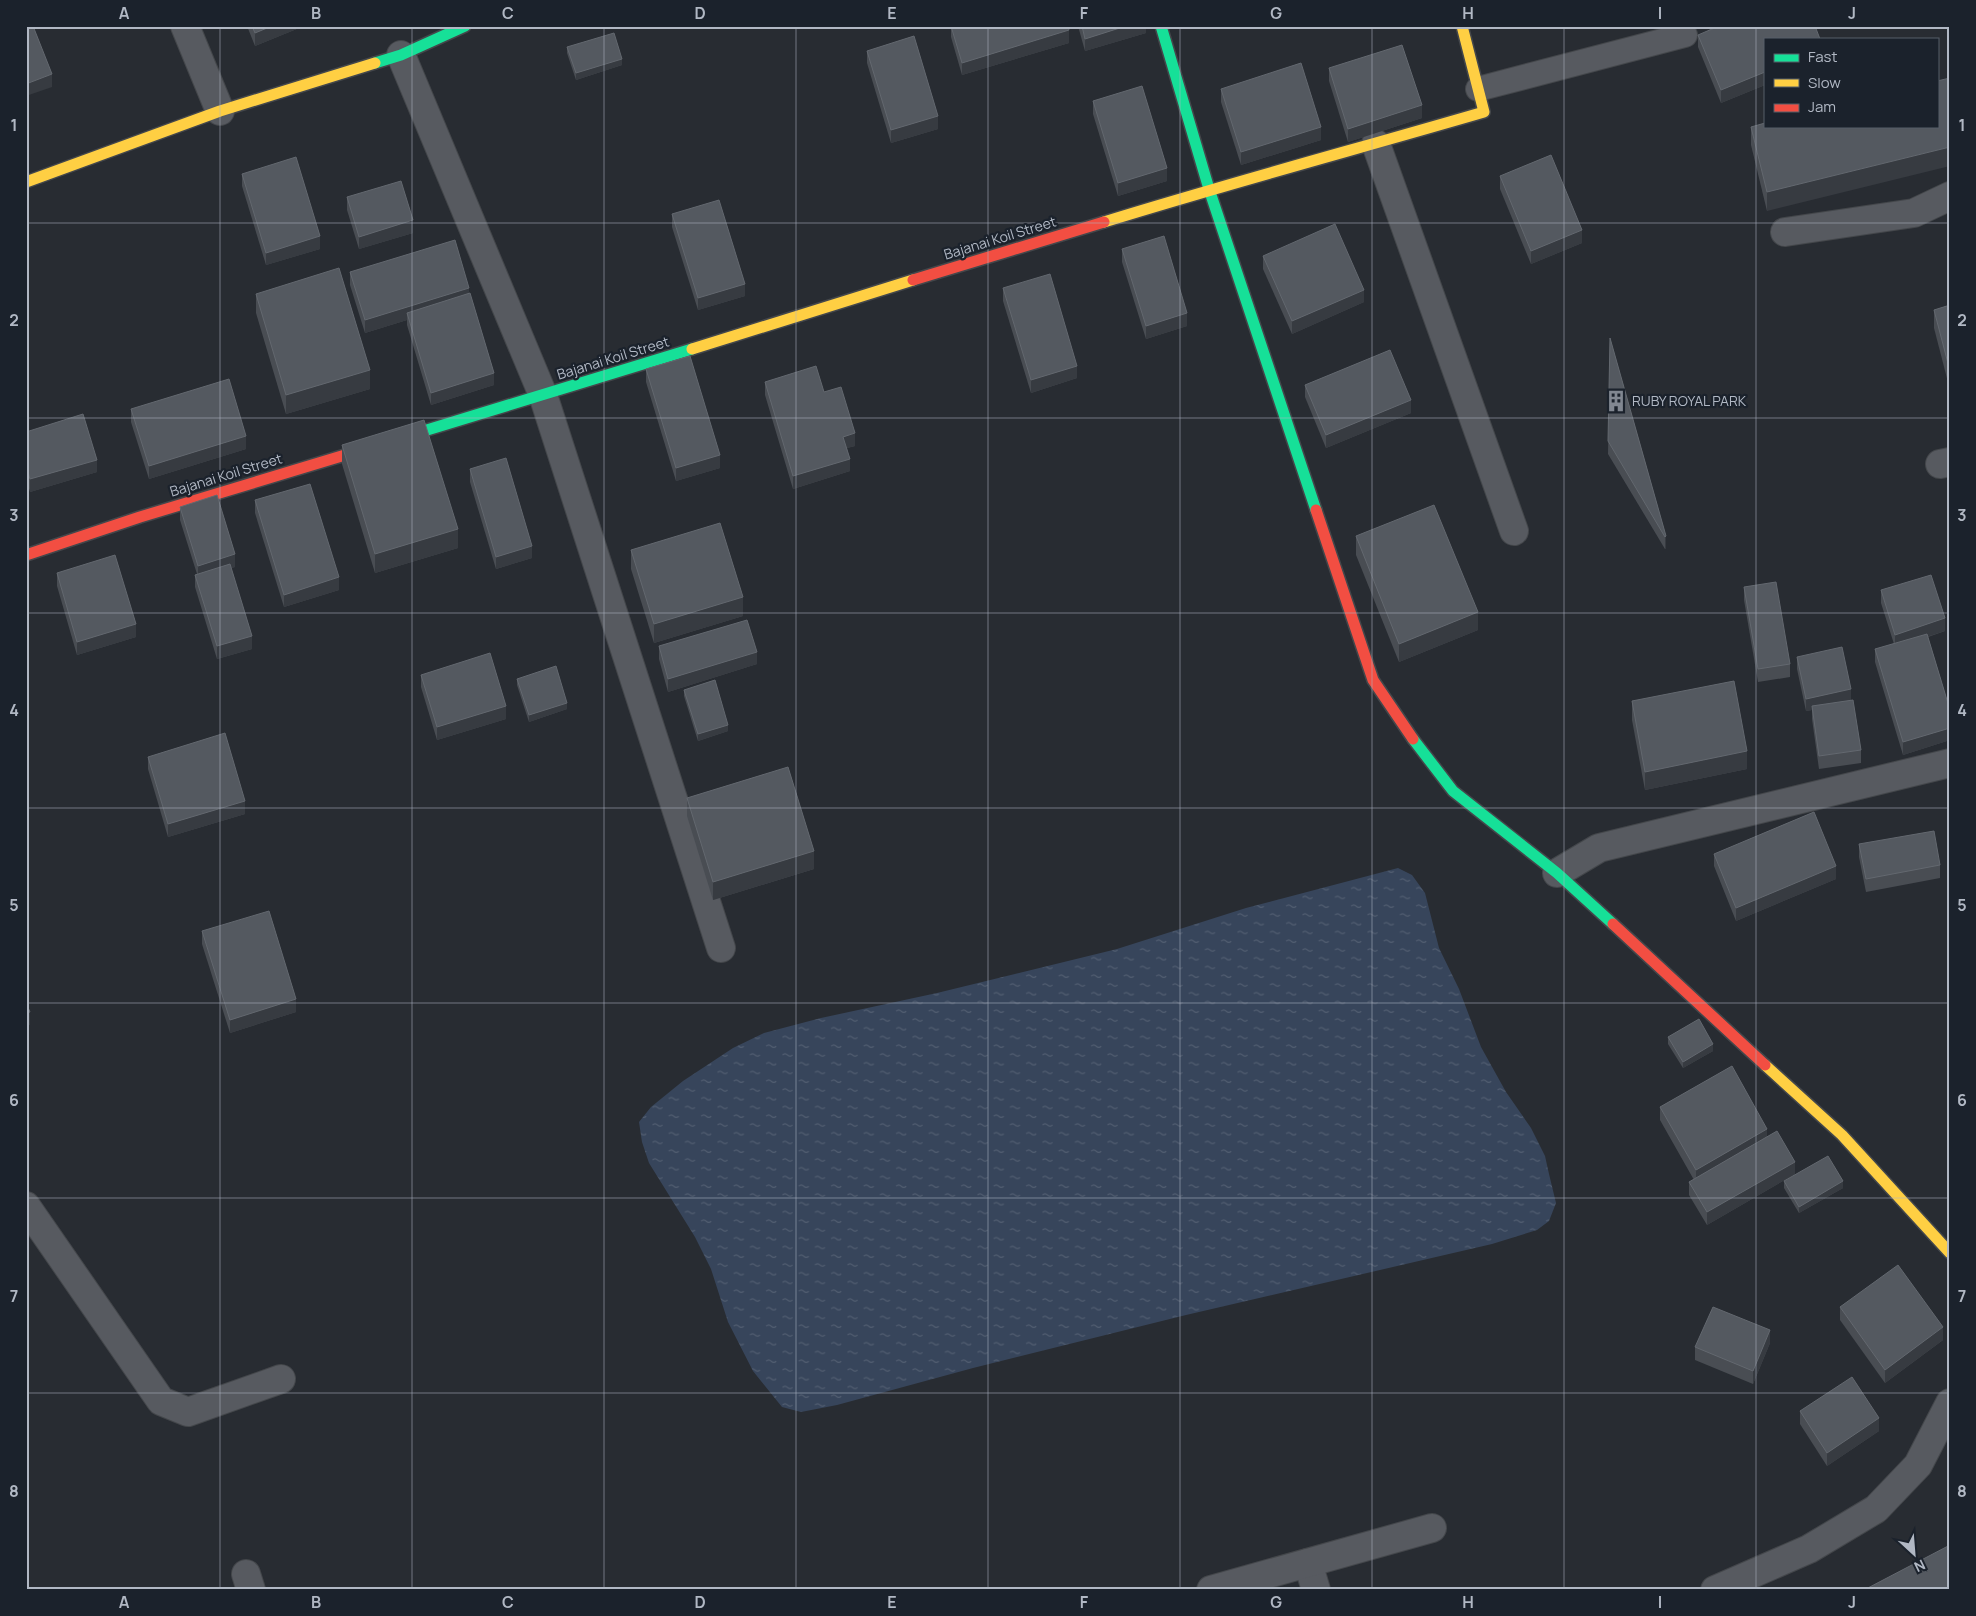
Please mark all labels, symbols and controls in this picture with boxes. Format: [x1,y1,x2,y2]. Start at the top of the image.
text: A [119,2,130,24]
text: B [311,2,321,24]
text: C [502,2,514,24]
text: D [694,2,706,24]
text: E [887,2,897,24]
text: F [1080,2,1089,24]
text: G [1270,2,1282,24]
text: H [1462,2,1474,24]
text: I [1658,2,1662,24]
text: J [1848,2,1856,24]
legend [1764,38,1938,128]
text: Fast [1808,46,1837,67]
text: Slow [1808,72,1841,93]
text: Jam [1808,96,1836,117]
text: 1 [10,114,18,136]
text: 1 [1958,114,1966,136]
street label: Bajanai Koil Street [941,211,1059,264]
text: 2 [9,309,19,331]
text: 2 [1957,309,1967,331]
street label: Bajanai Koil Street [554,331,672,384]
building icon: RUBY ROYAL PARK [1603,388,1629,414]
place label: RUBY ROYAL PARK [1632,391,1747,410]
street label: Bajanai Koil Street [167,448,285,501]
text: 3 [9,504,19,526]
text: 3 [1957,504,1967,526]
text: 4 [9,699,19,721]
text: 4 [1957,699,1967,721]
text: 5 [9,894,19,916]
text: 5 [1957,894,1967,916]
text: 6 [9,1089,19,1111]
text: 6 [1957,1089,1967,1111]
text: 7 [10,1285,18,1307]
text: 7 [1958,1285,1966,1307]
text: 8 [9,1480,19,1502]
text: 8 [1957,1480,1967,1502]
north arrow [1888,1528,1938,1578]
text: N [1911,1555,1929,1577]
text: A [119,1591,130,1613]
text: B [311,1591,321,1613]
text: C [502,1591,514,1613]
text: D [694,1591,706,1613]
text: E [887,1591,897,1613]
text: F [1080,1591,1089,1613]
text: G [1270,1591,1282,1613]
text: H [1462,1591,1474,1613]
text: I [1658,1591,1662,1613]
text: J [1848,1591,1856,1613]

